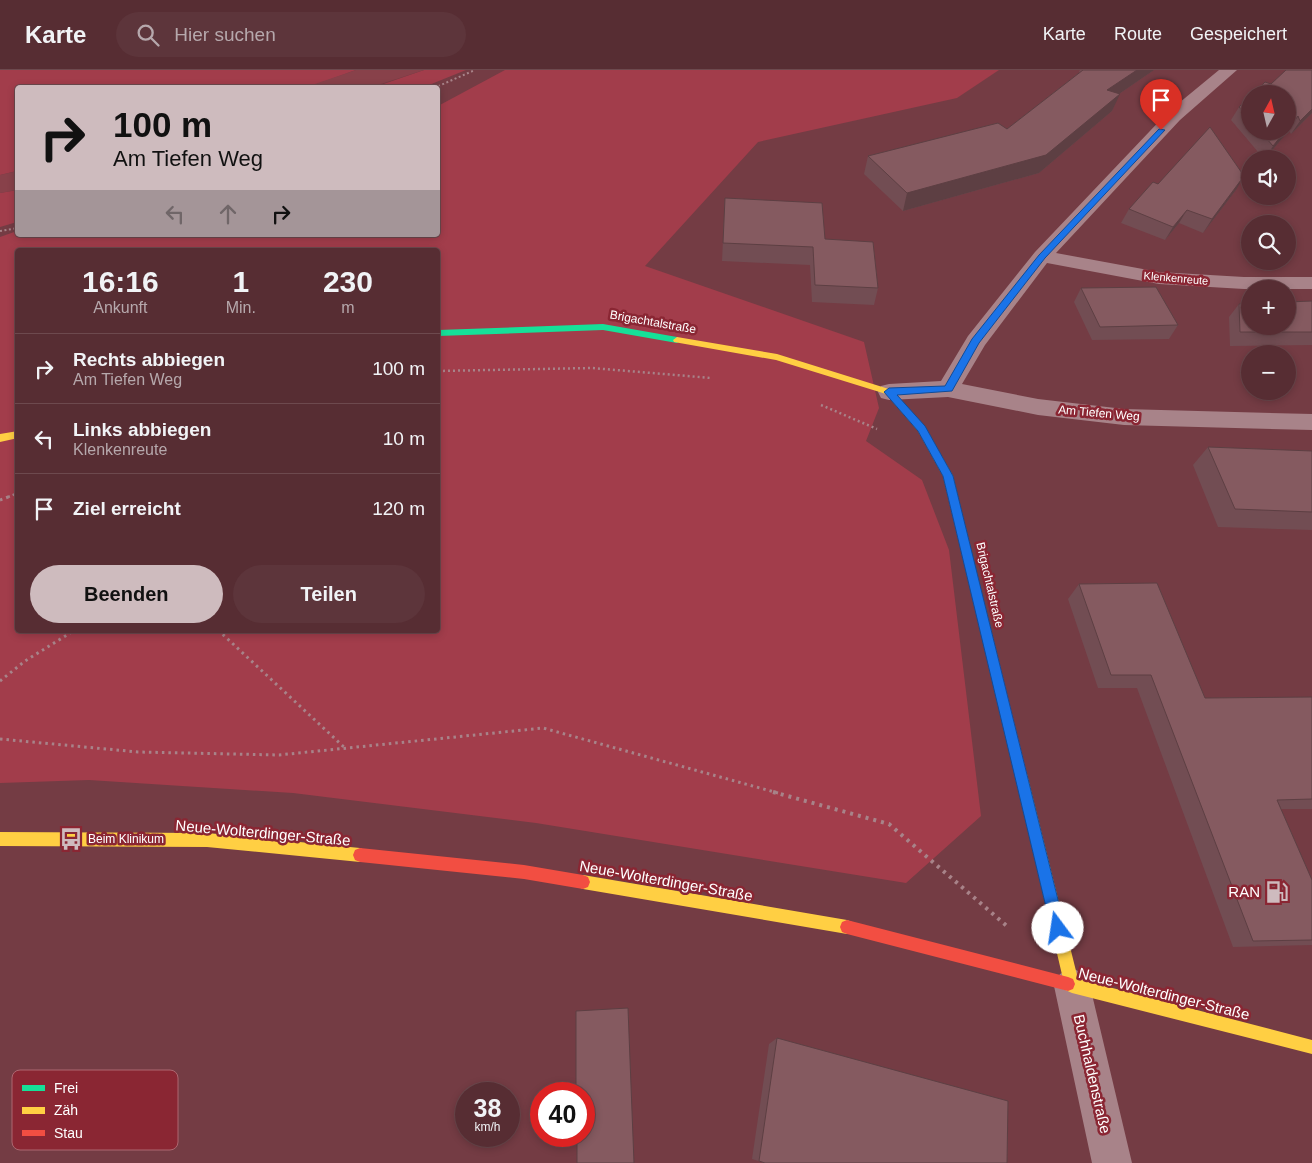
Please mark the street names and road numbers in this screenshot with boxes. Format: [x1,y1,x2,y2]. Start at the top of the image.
street label: Klenkenreute [1143,269,1209,287]
street label: Brigachtalstraße [609,308,698,337]
street label: Am Tiefen Weg [1058,402,1140,424]
street label: Brigachtalstraße [973,541,1007,629]
street label: Neue-Wolterdinger-Straße [175,816,351,849]
street label: Neue-Wolterdinger-Straße [578,857,754,904]
street label: Neue-Wolterdinger-Straße [1077,964,1251,1023]
street label: Buchhaldenstraße [1071,1013,1114,1135]

